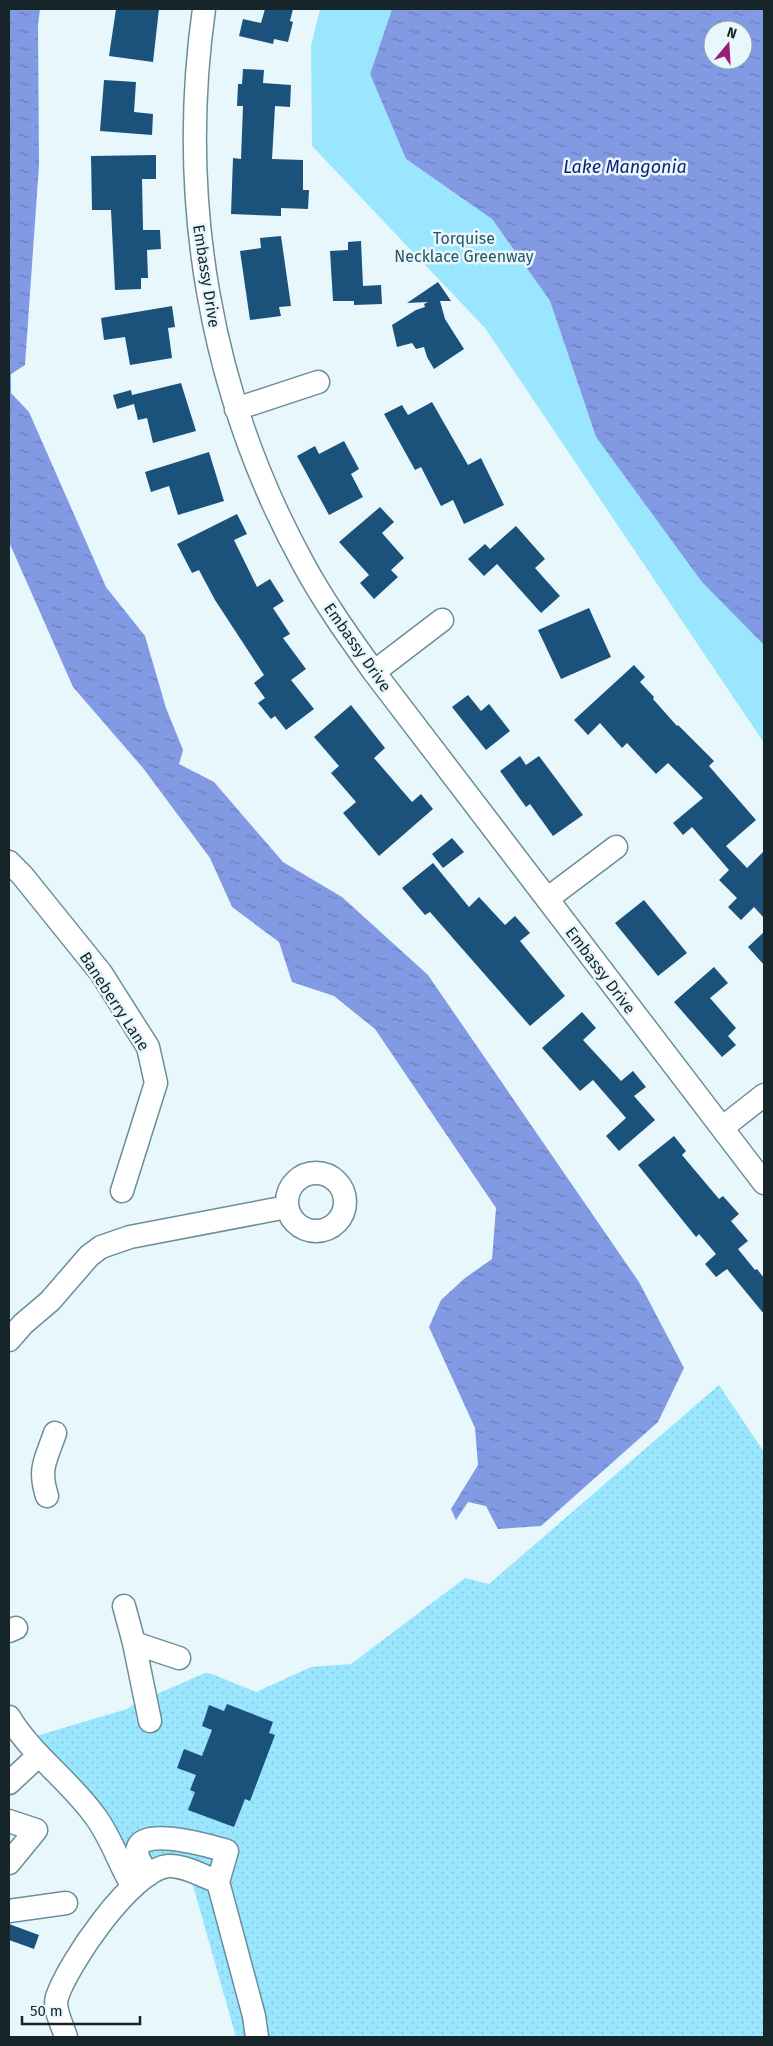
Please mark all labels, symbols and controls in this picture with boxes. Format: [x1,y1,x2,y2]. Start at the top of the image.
north arrow [703,20,753,70]
text: N [725,24,739,43]
water label: Lake Mangonia [563,156,687,178]
street label: Embassy Drive [189,223,224,329]
park label: Torquise Necklace Greenway [394,229,534,266]
street label: Embassy Drive [320,599,395,695]
street label: Embassy Drive [562,923,640,1018]
street label: Baneberry Lane [76,948,154,1054]
scale bar [22,1994,140,2026]
text: 50 m [30,2002,63,2020]

